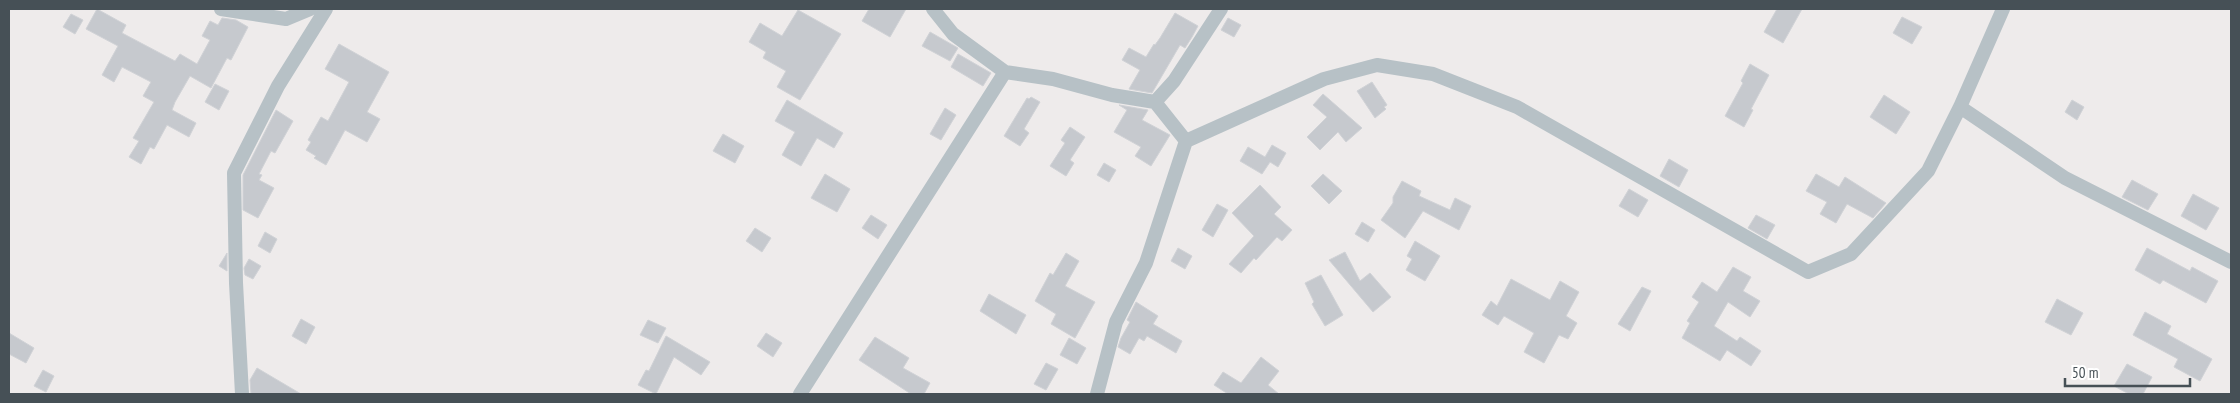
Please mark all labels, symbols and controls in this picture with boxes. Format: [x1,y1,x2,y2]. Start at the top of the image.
scale bar [2065,356,2190,388]
text: 50 m [2072,363,2098,382]

